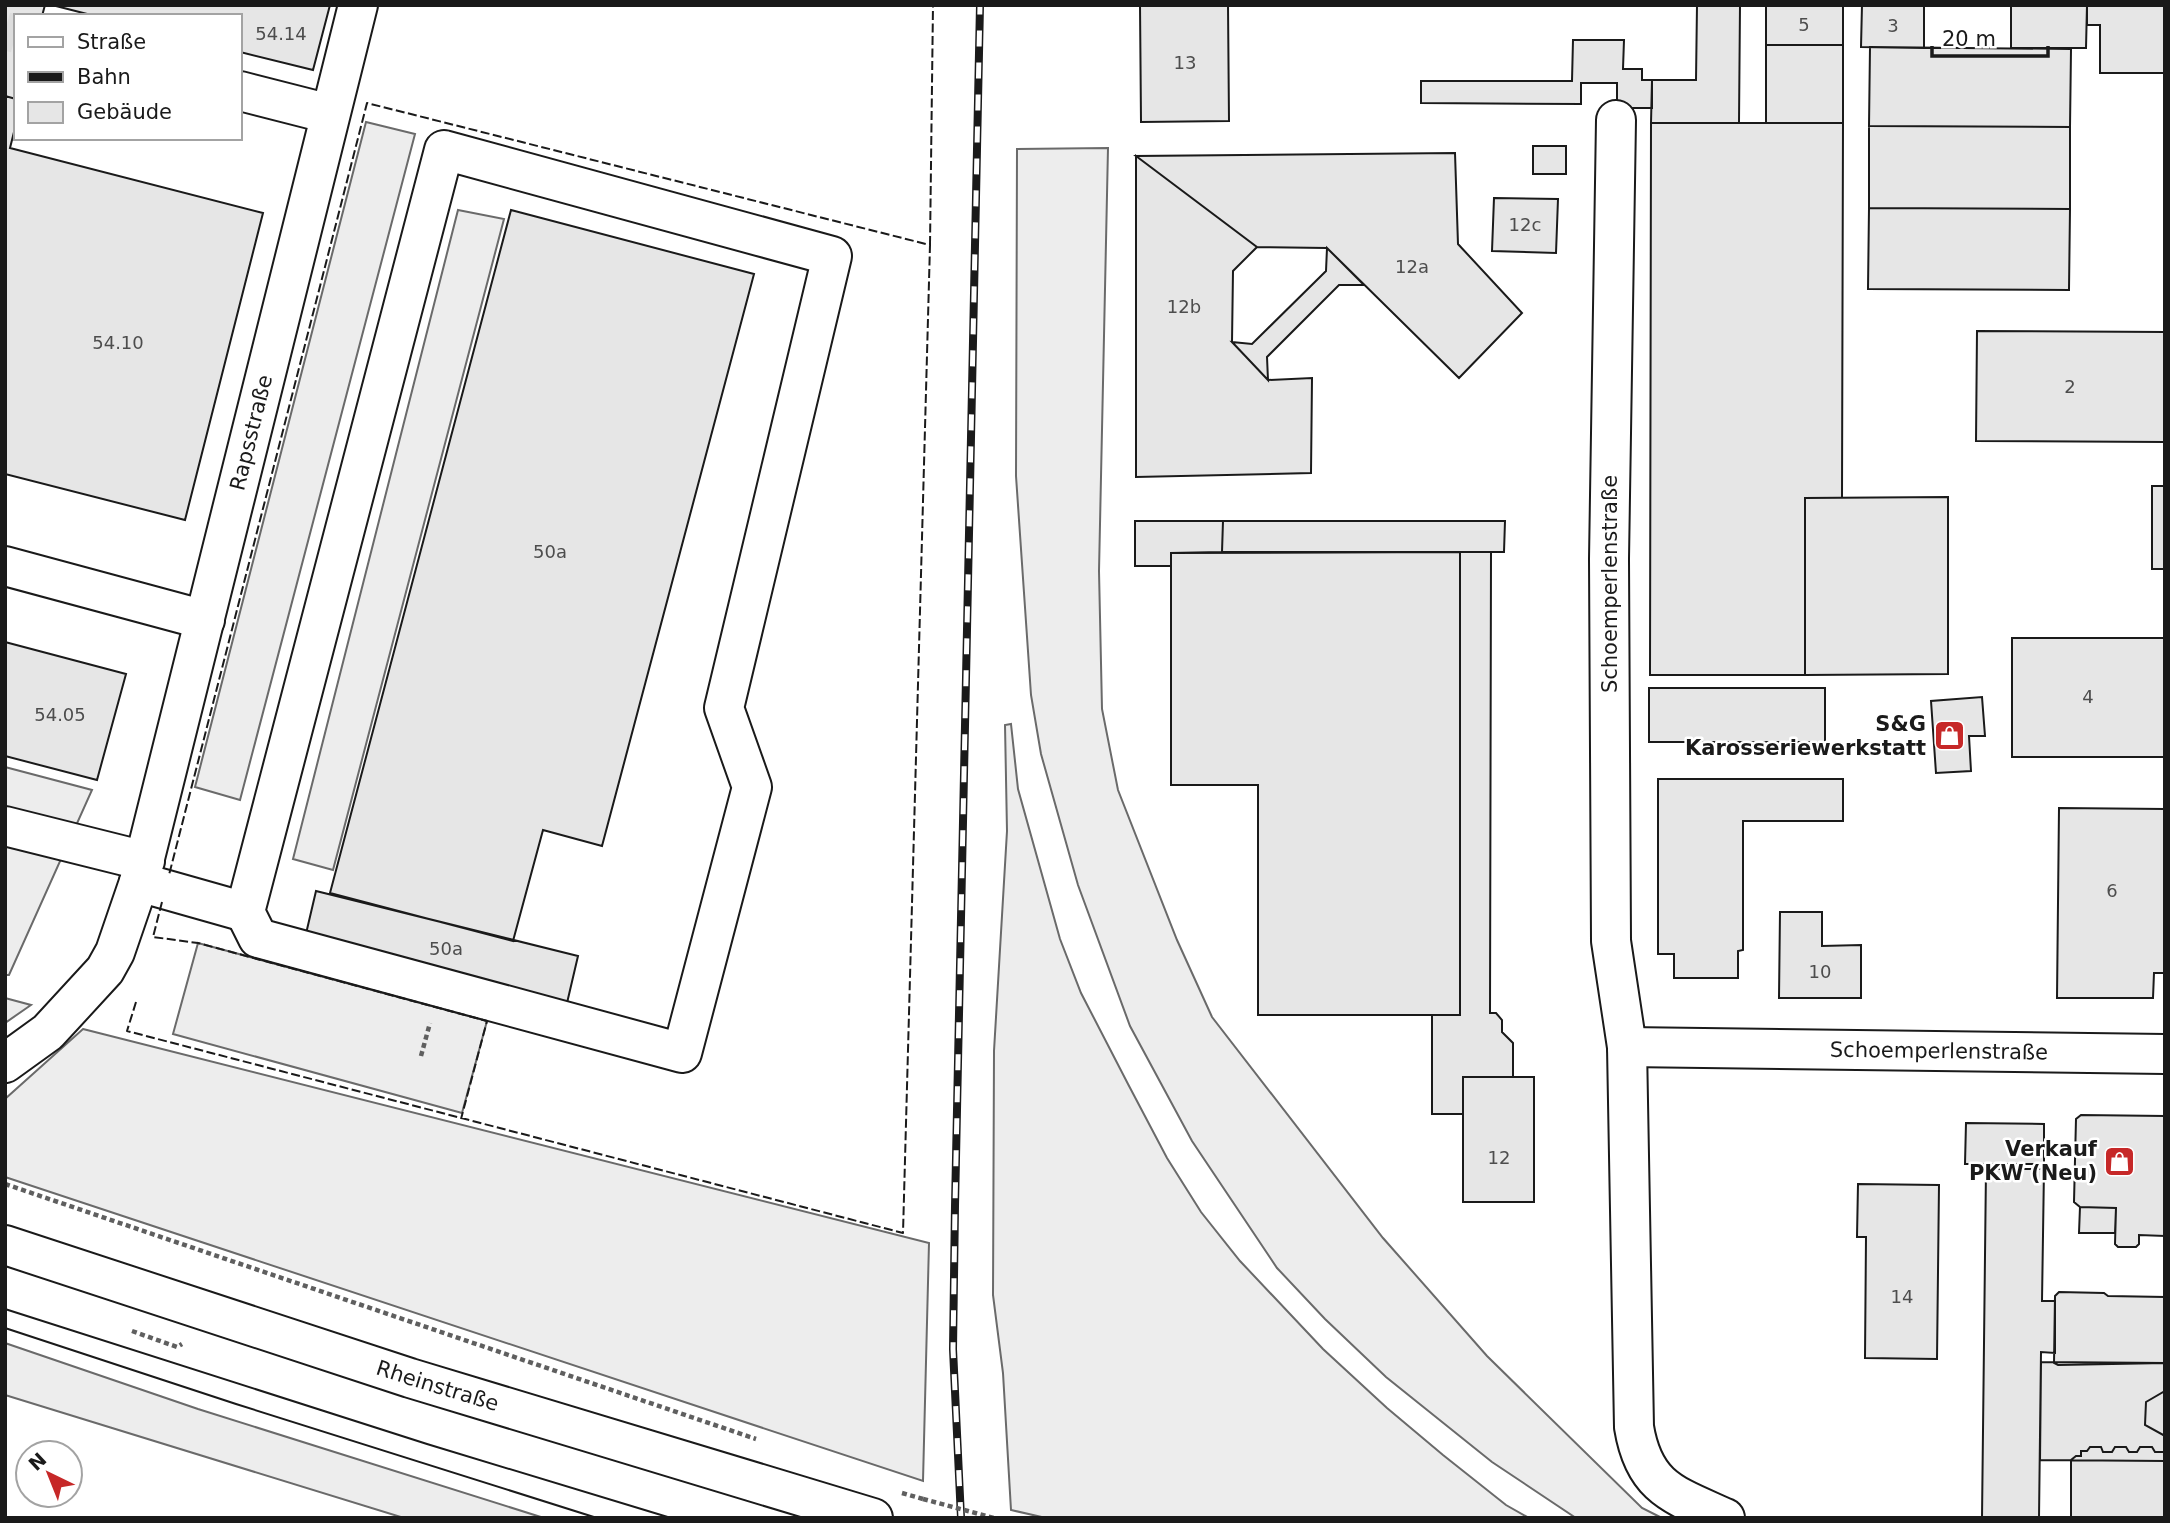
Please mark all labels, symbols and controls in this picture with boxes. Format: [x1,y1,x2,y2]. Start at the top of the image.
legend [14,14,242,140]
house number: 5 [1798,14,1810,35]
scale bar [1932,14,2048,58]
house number: 3 [1887,15,1899,36]
house number: 54.14 [255,23,307,44]
text: 20 m [1942,27,1996,51]
text: Straße [77,30,146,54]
house number: 13 [1174,52,1196,73]
text: Bahn [77,65,131,89]
text: Gebäude [77,100,172,124]
house number: 12c [1509,214,1541,235]
house number: 12a [1395,256,1429,277]
house number: 12b [1167,296,1201,317]
house number: 54.10 [92,332,144,353]
street label: Rapsstraße [225,372,277,493]
house number: 2 [2064,376,2076,397]
street label: Schoemperlenstraße [1598,475,1622,693]
house number: 50a [533,541,567,562]
house number: 4 [2082,686,2094,707]
house number: 54.05 [34,704,86,725]
place label: S&G Karosseriewerkstatt [1685,712,1926,760]
shop icon: S&G Karosseriewerkstatt [1932,719,1966,753]
house number: 6 [2106,880,2118,901]
house number: 50a [429,938,463,959]
house number: 10 [1809,961,1831,982]
street label: Schoemperlenstraße [1830,1038,2048,1064]
place label: Verkauf PKW (Neu) [1969,1137,2098,1185]
shop icon: Verkauf PKW (Neu) [2103,1144,2137,1178]
house number: 12 [1488,1147,1510,1168]
house number: 14 [1891,1286,1913,1307]
street label: Rheinstraße [373,1356,502,1416]
north arrow [14,1439,84,1509]
text: N [24,1448,51,1475]

